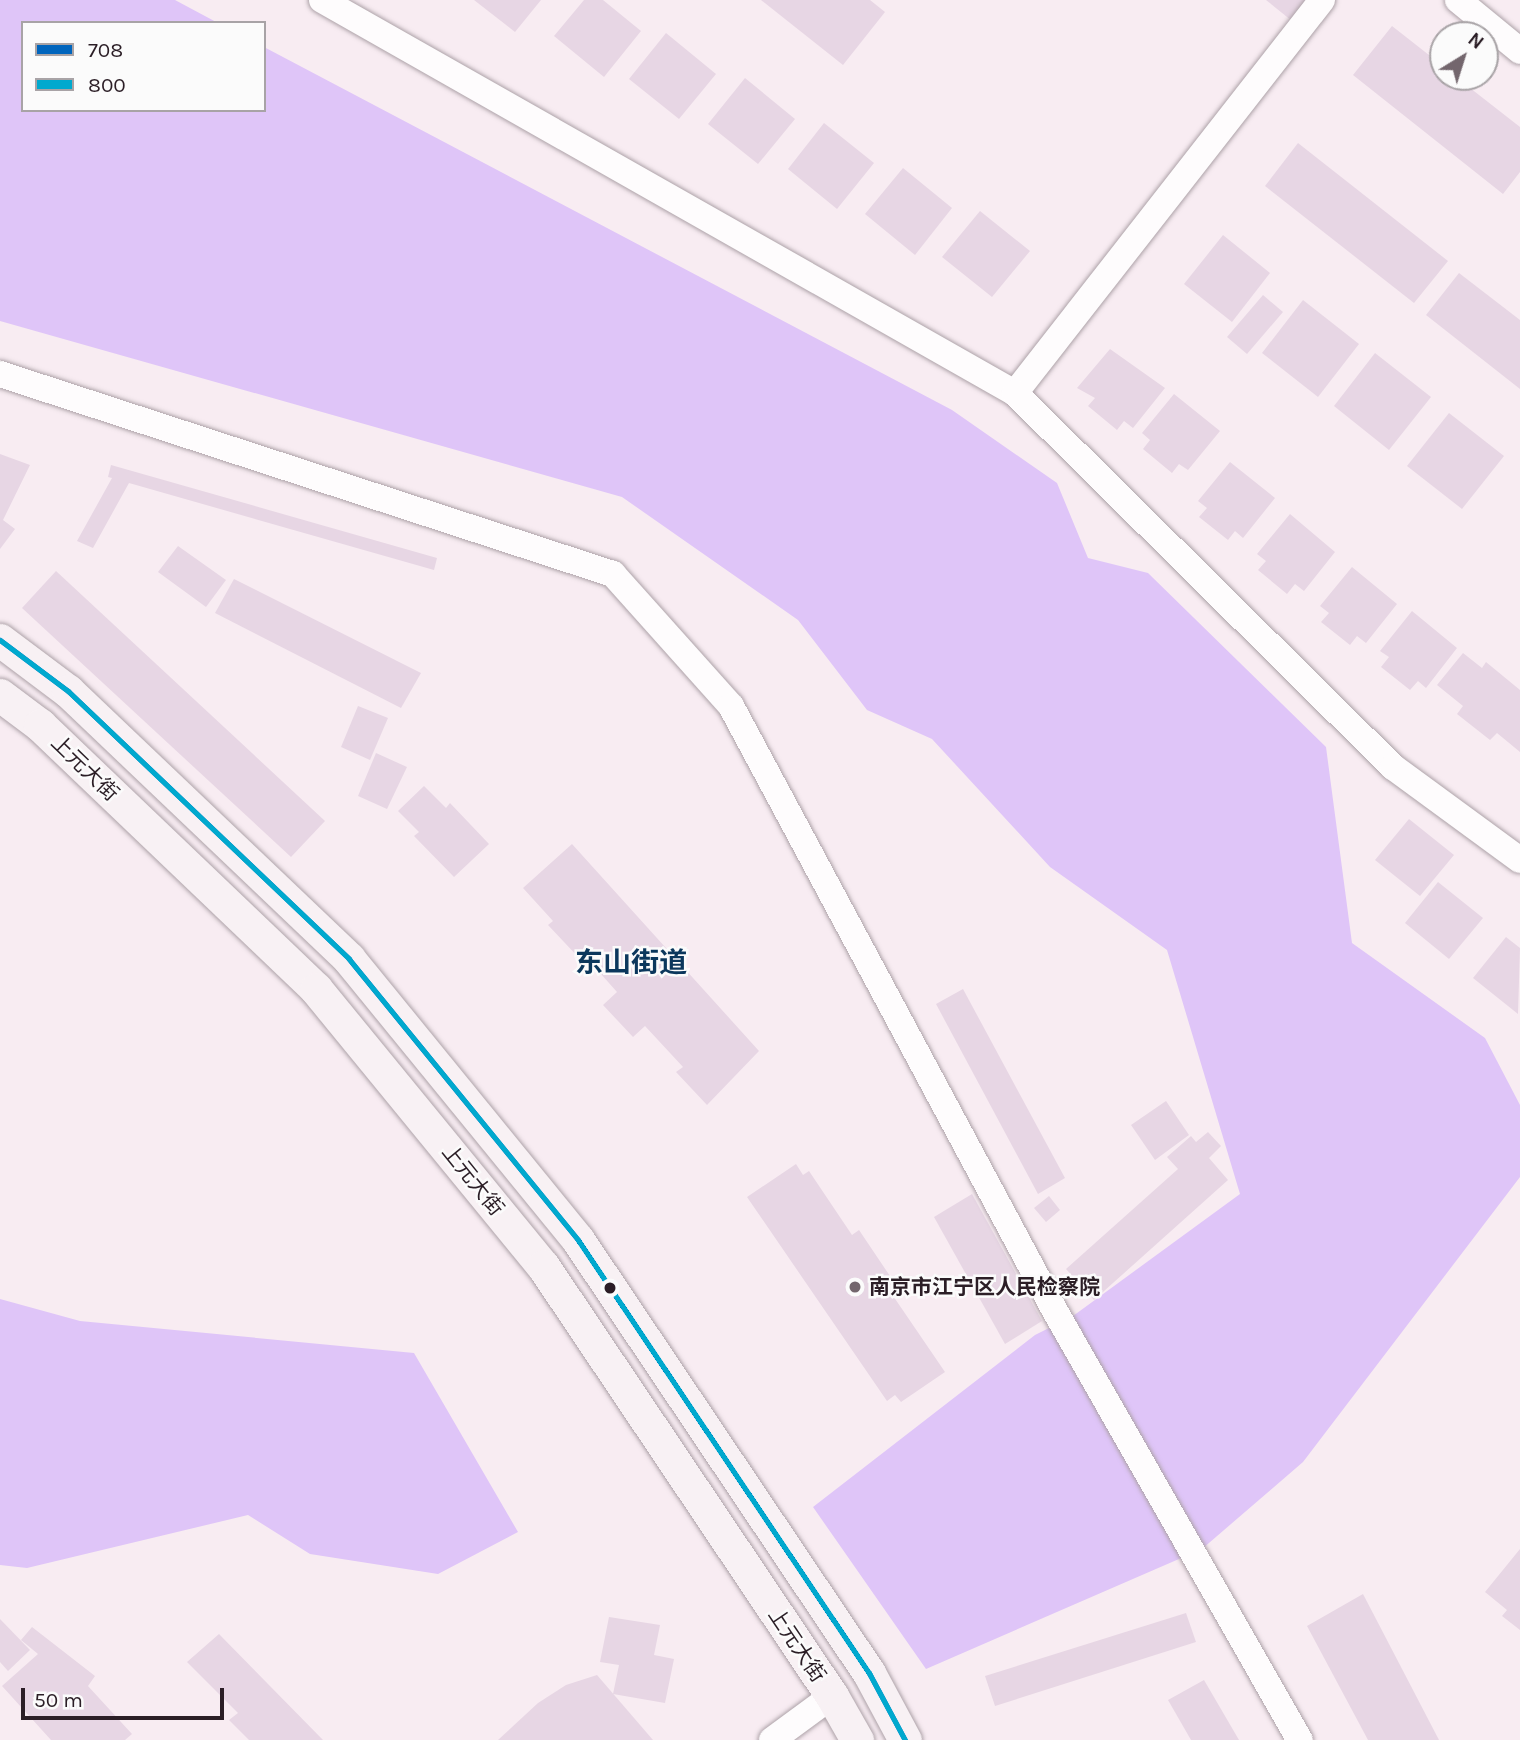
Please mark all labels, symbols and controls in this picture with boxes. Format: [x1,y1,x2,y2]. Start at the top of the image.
legend [21,21,266,112]
north arrow [1429,21,1499,91]
text: N [1464,28,1488,54]
text: 708 [88,38,123,62]
text: 800 [88,73,126,97]
street label: 上元大街 [46,730,124,806]
district label: 东山街道 [575,946,687,980]
street label: 上元大街 [437,1139,509,1221]
place label: 南京市江宁区人民检察院 [869,1274,1100,1300]
marker: 南京市江宁区人民检察院 [847,1279,863,1295]
unlabelled marker [603,1281,617,1295]
street label: 上元大街 [763,1603,831,1687]
scale bar [24,1674,228,1718]
text: 50 m [34,1688,83,1712]

